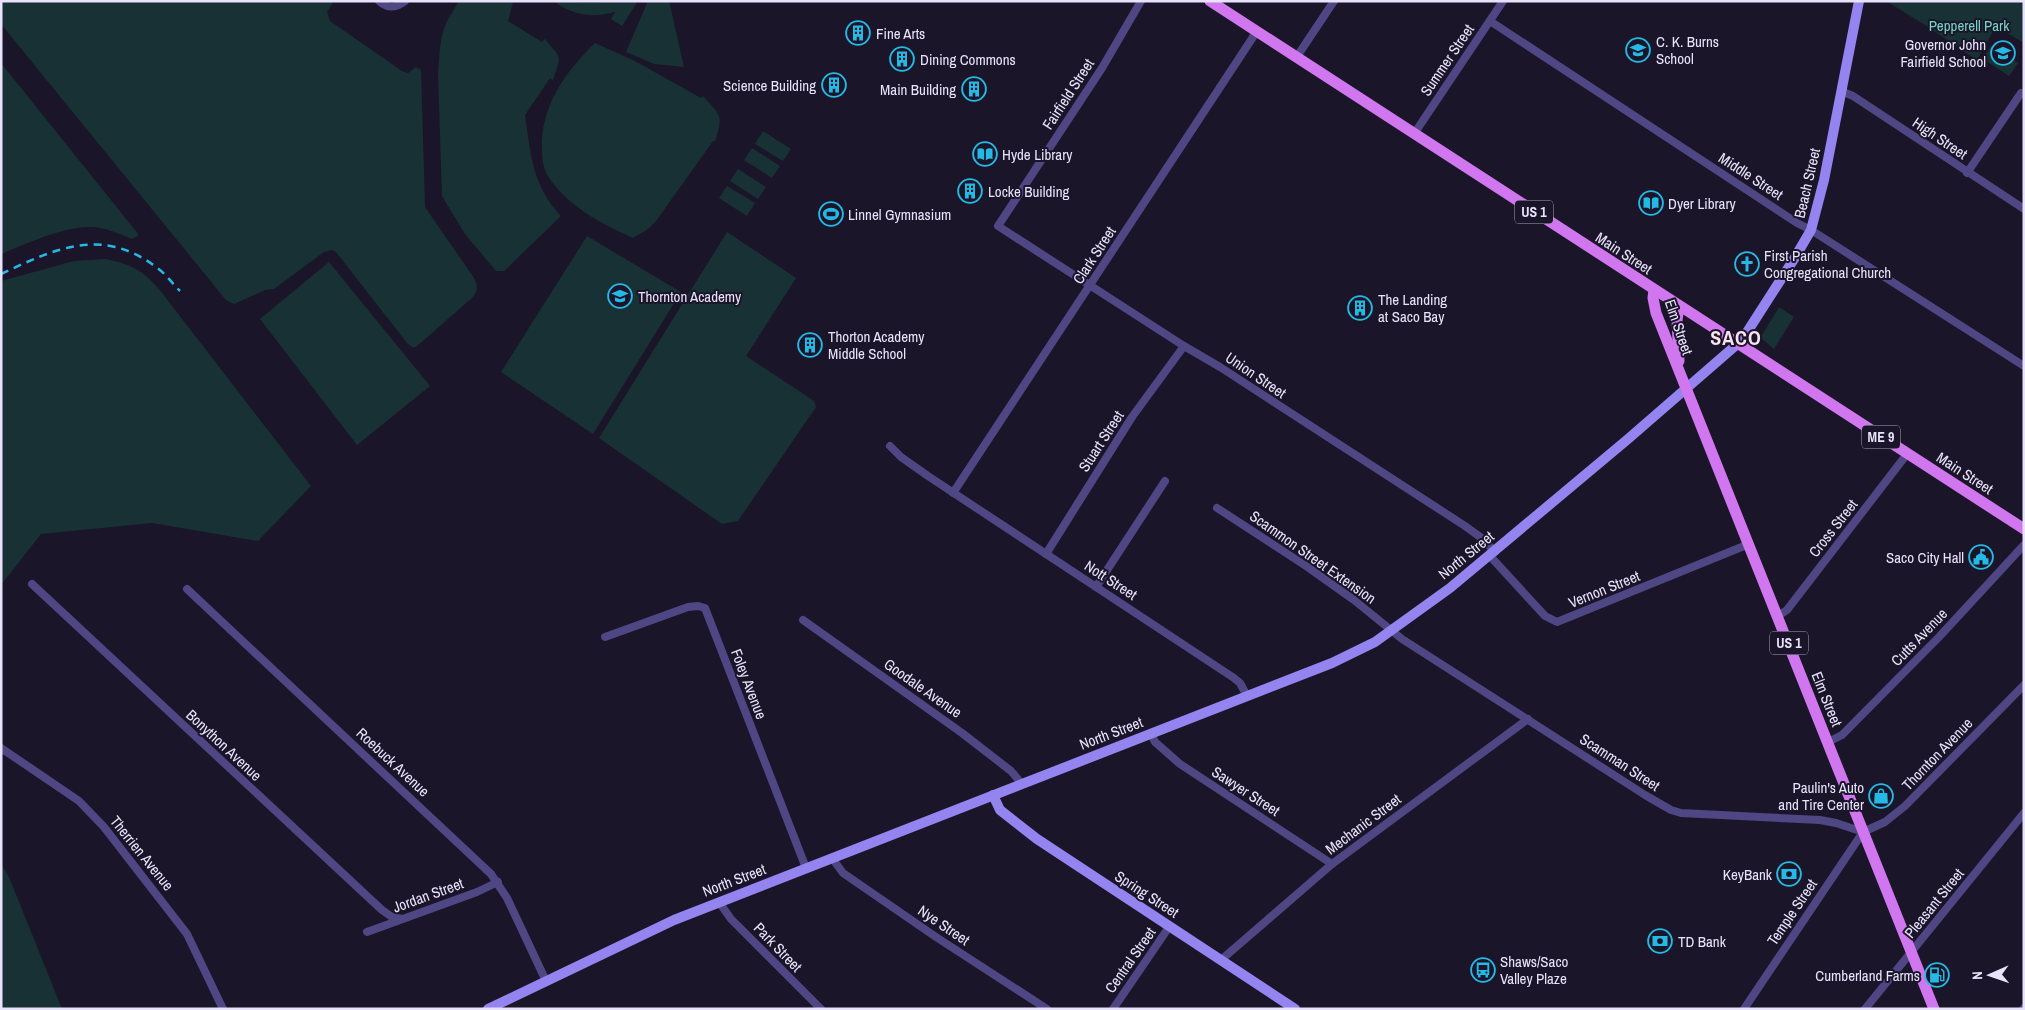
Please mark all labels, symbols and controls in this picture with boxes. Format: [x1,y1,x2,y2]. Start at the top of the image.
park label: Pepperell Park [1929,15,2010,36]
street label: Summer Street [1415,19,1479,100]
building icon: Fine Arts [845,20,871,46]
place label: Fine Arts [876,23,925,44]
place label: C. K. Burns School [1656,31,1719,69]
place label: Governor John Fairfield School [1900,34,1986,72]
school or university icon: C. K. Burns School [1625,37,1651,63]
school or university icon: Governor John Fairfield School [1990,40,2016,66]
building icon: Dining Commons [889,46,915,72]
place label: Dining Commons [920,49,1016,70]
street label: Fairfield Street [1037,54,1099,134]
building icon: Science Building [821,72,847,98]
place label: Science Building [723,75,816,96]
building icon: Main Building [961,76,987,102]
place label: Main Building [880,79,956,100]
street label: High Street [1908,112,1972,164]
library icon: Hyde Library [972,141,998,167]
place label: Hyde Library [1002,144,1073,165]
street label: Beach Street [1789,145,1825,220]
street label: Middle Street [1715,147,1788,205]
building icon: Locke Building [957,178,983,204]
place label: Locke Building [988,181,1070,202]
library icon: Dyer Library [1638,190,1664,216]
place label: Dyer Library [1668,193,1737,214]
road number: US 1 [1515,200,1553,223]
sports icon: Linnel Gymnasium [818,201,844,227]
place label: Linnel Gymnasium [848,204,951,225]
street label: Clark Street [1068,222,1121,288]
street label: Main Street [1592,227,1657,279]
place label: First Parish Congregational Church [1764,245,1891,283]
church icon: First Parish Congregational Church [1734,251,1760,277]
school or university icon: Thornton Academy [607,283,633,309]
place label: Thornton Academy [638,286,742,307]
place label: The Landing at Saco Bay [1378,289,1447,327]
building icon: The Landing at Saco Bay [1347,295,1373,321]
street label: Elm Street [1660,296,1698,358]
district label: SACO [1710,324,1762,351]
place label: Thorton Academy Middle School [828,326,925,364]
building icon: Thorton Academy Middle School [797,332,823,358]
street label: Union Street [1222,347,1291,403]
street label: Stuart Street [1073,406,1129,476]
road number: ME 9 [1862,426,1900,448]
street label: Main Street [1933,447,1998,499]
street label: Cross Street [1804,494,1863,561]
street label: Scammon Street Extension [1246,505,1380,609]
street label: North Street [1434,526,1499,584]
public building icon: Saco City Hall [1968,544,1994,570]
place label: Saco City Hall [1886,547,1964,568]
street label: Nott Street [1081,555,1142,605]
street label: Vernon Street [1565,565,1643,613]
street label: Cutts Avenue [1886,603,1952,671]
road number: US 1 [1770,632,1808,654]
street label: Foley Avenue [726,646,772,722]
street label: Goodale Avenue [880,653,966,723]
street label: Elm Street [1807,668,1848,730]
street label: Bonython Avenue [182,705,266,786]
street label: North Street [1076,711,1146,755]
street label: Thornton Avenue [1897,713,1977,795]
street label: Roebuck Avenue [352,723,434,801]
street label: Scamman Street [1576,728,1665,796]
street label: Sawyer Street [1208,761,1285,821]
place label: Paulin's Auto and Tire Center [1778,777,1864,815]
shop icon: Paulin's Auto and Tire Center [1868,783,1894,809]
street label: Mechanic Street [1321,788,1406,859]
street label: Therrien Avenue [105,811,179,895]
street label: North Street [699,858,769,902]
bank icon: KeyBank [1776,861,1802,887]
street label: Pleasant Street [1899,863,1969,942]
place label: KeyBank [1723,864,1773,885]
street label: Spring Street [1111,865,1184,923]
street label: Jordan Street [390,872,467,917]
street label: Temple Street [1762,874,1822,949]
street label: Nye Street [914,900,974,950]
street label: Park Street [749,918,807,977]
street label: Central Street [1100,922,1161,997]
bank icon: TD Bank [1647,928,1673,954]
place label: TD Bank [1678,931,1727,952]
north arrow [1965,950,2015,1000]
place label: Shaws/Saco Valley Plaze [1500,951,1569,989]
bus stop icon: Shaws/Saco Valley Plaze [1470,957,1496,983]
fuel station icon: Cumberland Farms [1924,962,1950,988]
place label: Cumberland Farms [1815,965,1920,986]
text: N [1968,971,1986,980]

